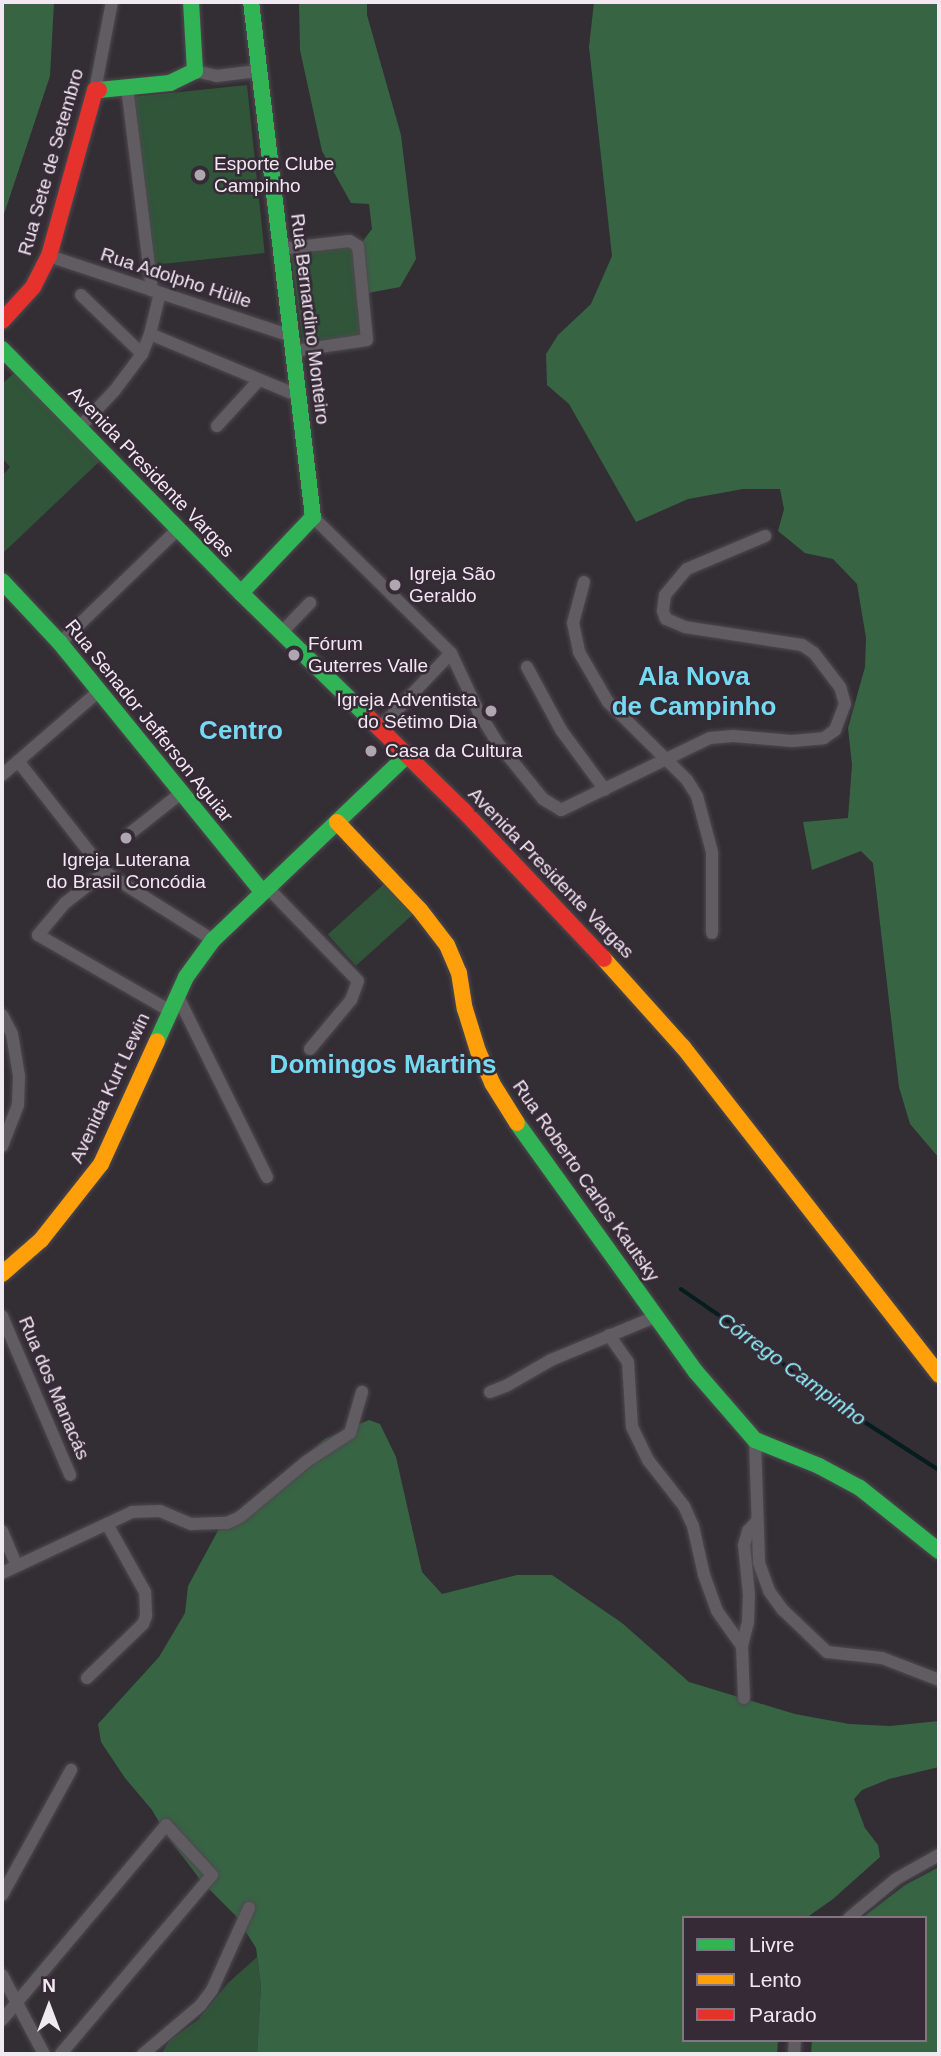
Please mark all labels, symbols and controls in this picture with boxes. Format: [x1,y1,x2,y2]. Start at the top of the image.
street label: Rua Sete de Setembro [13,66,89,258]
place label: Esporte Clube Campinho [214,153,334,197]
marker: Esporte Clube Campinho [192,167,208,183]
street label: Rua Bernardino Monteiro [286,212,334,426]
street label: Rua Adolpho Hülle [97,243,255,313]
street label: Avenida Presidente Vargas [63,382,239,562]
place label: Igreja São Geraldo [409,563,496,607]
marker: Igreja São Geraldo [387,577,403,593]
street label: Rua Senador Jefferson Aguiar [60,615,238,827]
place label: Fórum Guterres Valle [308,633,428,677]
marker: Fórum Guterres Valle [286,647,302,663]
district label: Ala Nova de Campinho [612,661,776,722]
place label: Igreja Adventista do Sétimo Dia [335,689,477,733]
marker: Igreja Adventista do Sétimo Dia [483,703,499,719]
district label: Centro [199,715,283,747]
place label: Casa da Cultura [385,740,522,762]
marker: Casa da Cultura [363,743,379,759]
street label: Avenida Presidente Vargas [463,783,639,963]
marker: Igreja Luterana do Brasil Concódia [118,830,134,846]
place label: Igreja Luterana do Brasil Concódia [46,849,206,893]
street label: Avenida Kurt Lewin [65,1009,155,1167]
district label: Domingos Martins [270,1049,496,1081]
street label: Rua Roberto Carlos Kautsky [508,1076,664,1286]
water label: Córrego Campinho [713,1307,871,1431]
street label: Rua dos Manacás [14,1313,94,1463]
legend [682,1916,927,2042]
text: Livre [749,1933,795,1956]
text: Lento [749,1968,802,1991]
north arrow [14,1972,84,2042]
text: N [42,1975,56,1996]
text: Parado [749,2003,817,2026]

